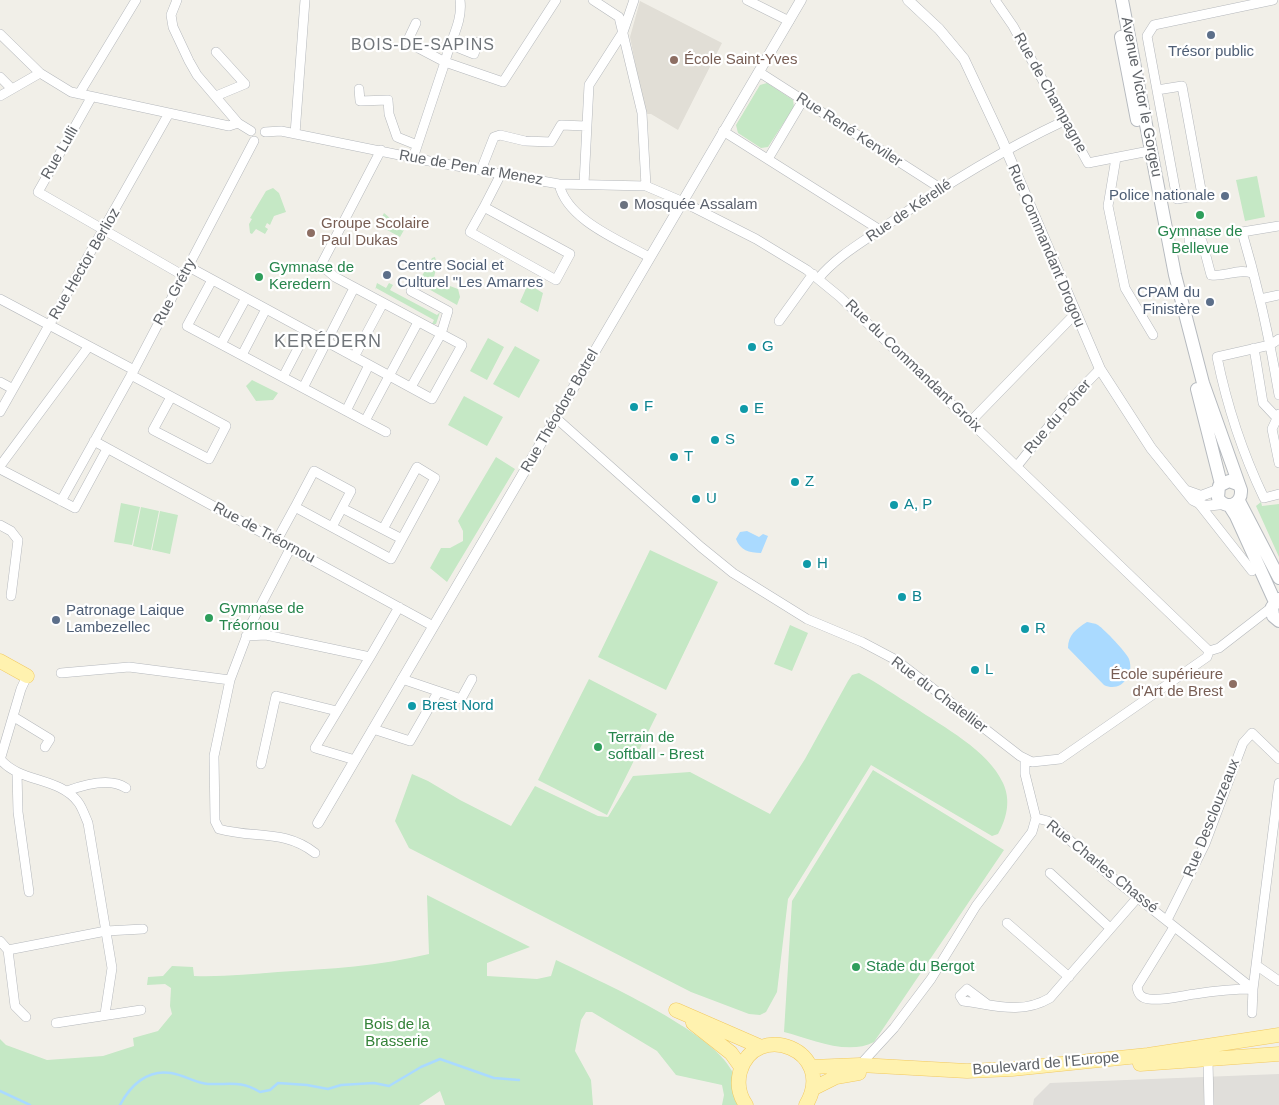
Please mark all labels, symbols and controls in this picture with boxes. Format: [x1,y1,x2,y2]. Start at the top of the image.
street label: Avenue Victor le Gorgeu [1117,15,1165,179]
marker: Trésor public [1205,29,1217,41]
street label: Rue de Champagne [1010,30,1090,156]
district label: BOIS-DE-SAPINS [349,36,497,56]
place label: Trésor public [1168,43,1254,61]
place label: École Saint-Yves [684,51,797,69]
marker: École Saint-Yves [668,54,680,66]
street label: Rue René Kerviler [793,89,905,171]
street label: Rue Lulli [38,123,82,183]
street label: Rue de Pen ar Menez [398,146,544,190]
street label: Rue Commandant Drogou [1004,162,1088,330]
street label: Rue de Kérellé [863,176,955,246]
place label: Police nationale [1109,187,1215,205]
marker: Police nationale [1219,190,1231,202]
place label: Mosquée Assalam [634,196,757,214]
marker: Mosquée Assalam [618,199,630,211]
street label: Rue Hector Berlioz [46,205,124,323]
marker: Gymnase de Bellevue [1194,209,1206,221]
place label: Groupe Scolaire Paul Dukas [321,215,429,250]
place label: Gymnase de Bellevue [1157,223,1243,258]
marker: Groupe Scolaire Paul Dukas [305,227,317,239]
street label: Rue Grétry [150,255,200,329]
place label: Centre Social et Culturel "Les Amarres [397,257,543,292]
place label: Gymnase de Keredern [269,259,354,294]
marker: Centre Social et Culturel "Les Amarres [381,269,393,281]
marker: Gymnase de Keredern [253,271,265,283]
place label: CPAM du Finistère [1137,284,1200,319]
street label: Rue du Commandant Groix [841,296,985,436]
marker: CPAM du Finistère [1204,296,1216,308]
district label: KERÉDERN [273,331,383,353]
place label: G [762,338,774,356]
marker: G [746,341,758,353]
street label: Rue Théodore Botrel [517,346,603,476]
street label: Rue du Poher [1021,376,1095,458]
place label: F [644,398,653,416]
place label: E [754,400,764,418]
marker: F [628,401,640,413]
marker: E [738,403,750,415]
place label: S [725,431,735,449]
marker: S [709,434,721,446]
place label: T [684,448,693,466]
marker: T [668,451,680,463]
place label: Z [805,473,814,491]
marker: Z [789,476,801,488]
place label: U [706,490,717,508]
marker: U [690,493,702,505]
place label: A, P [904,496,932,514]
street label: Rue de Tréornou [210,499,318,567]
marker: A, P [888,499,900,511]
place label: H [817,555,828,573]
marker: H [801,558,813,570]
place label: B [912,588,922,606]
marker: B [896,591,908,603]
place label: Gymnase de Tréornou [219,600,304,635]
place label: Patronage Laique Lambezellec [66,602,184,637]
marker: Gymnase de Tréornou [203,612,215,624]
marker: Patronage Laique Lambezellec [50,614,62,626]
place label: R [1035,620,1046,638]
marker: R [1019,623,1031,635]
street label: Rue du Chatellier [887,653,991,737]
place label: L [985,661,993,679]
marker: L [969,664,981,676]
place label: École supérieure d'Art de Brest [1110,666,1223,701]
marker: École supérieure d'Art de Brest [1227,678,1239,690]
place label: Brest Nord [422,697,494,715]
marker: Brest Nord [406,700,418,712]
place label: Terrain de softball - Brest [608,729,704,764]
marker: Terrain de softball - Brest [592,741,604,753]
street label: Rue Desclouzeaux [1180,756,1244,880]
street label: Rue Charles Chassé [1043,816,1161,918]
place label: Stade du Bergot [866,958,974,976]
marker: Stade du Bergot [850,961,862,973]
park label: Bois de la Brasserie [364,1016,430,1051]
street label: Boulevard de l'Europe [972,1049,1120,1079]

